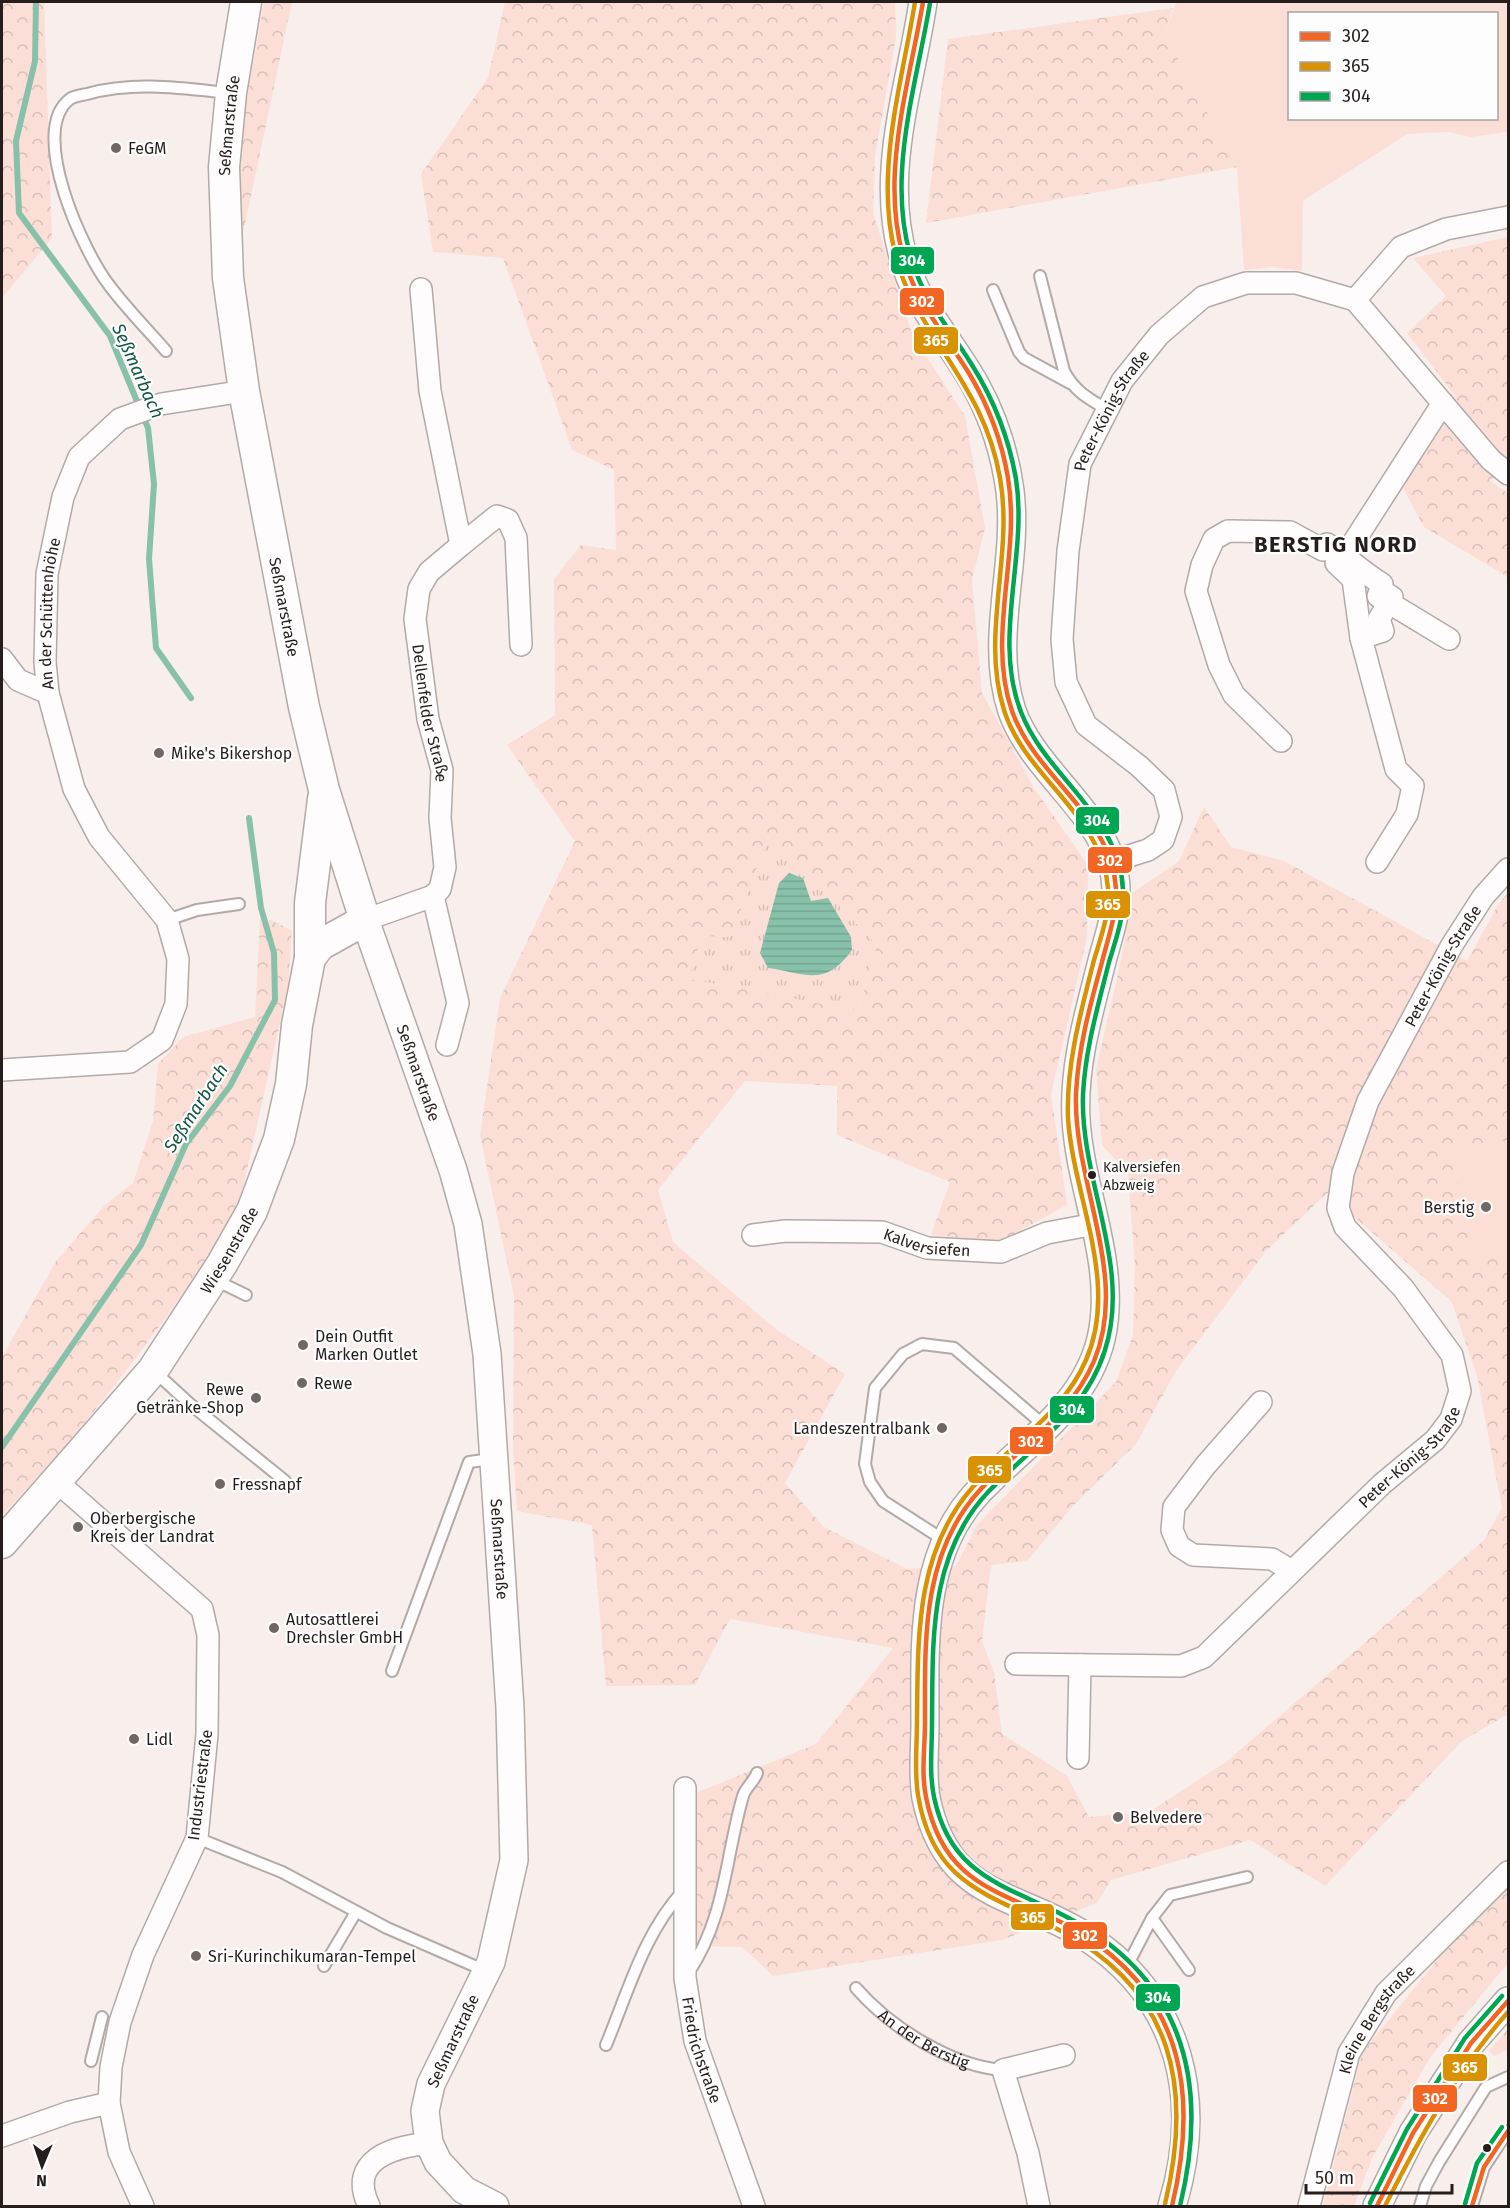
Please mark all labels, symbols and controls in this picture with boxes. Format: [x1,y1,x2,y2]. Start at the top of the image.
legend [1288,12,1498,120]
text: 302 [1342,25,1370,47]
text: 365 [1342,55,1370,77]
street label: Seßmarstraße [214,74,243,176]
text: 304 [1342,85,1371,107]
place label: FeGM [128,139,167,158]
marker: FeGM [109,141,123,155]
line badge: 304 [890,246,935,275]
text: 304 [898,251,925,270]
line badge: 302 [899,287,945,316]
text: 302 [908,292,935,311]
water label: Seßmarbach [107,319,169,422]
line badge: 365 [913,326,959,355]
text: 365 [922,331,949,350]
street label: Peter-König-Straße [1070,346,1153,472]
district label: BERSTIG NORD [1254,531,1418,558]
street label: An der Schüttenhöhe [35,536,64,691]
street label: Seßmarstraße [265,556,303,658]
street label: Dellenfelder Straße [409,643,452,783]
place label: Mike's Bikershop [171,744,292,763]
marker: Mike's Bikershop [152,746,166,760]
line badge: 304 [1075,806,1120,835]
text: 304 [1083,811,1110,830]
line badge: 302 [1087,846,1133,874]
text: 302 [1096,851,1123,870]
line badge: 365 [1085,890,1131,919]
text: 365 [1094,895,1121,914]
street label: Peter-König-Straße [1400,901,1485,1030]
street label: Seßmarstraße [393,1022,445,1124]
water label: Seßmarbach [159,1059,233,1157]
place label: Kalversiefen Abzweig [1103,1159,1181,1194]
marker: Kalversiefen Abzweig [1086,1169,1098,1181]
place label: Berstig [1424,1198,1475,1217]
marker: Berstig [1479,1200,1493,1214]
street label: Wiesenstraße [196,1203,262,1297]
street label: Kalversiefen [881,1224,971,1260]
place label: Dein Outfit Marken Outlet [315,1327,418,1364]
marker: Dein Outfit Marken Outlet [296,1338,310,1352]
place label: Rewe [314,1374,352,1393]
marker: Rewe [295,1376,309,1390]
place label: Rewe Getränke-Shop [136,1380,244,1417]
marker: Rewe Getränke-Shop [249,1391,263,1405]
line badge: 304 [1049,1395,1095,1424]
text: 304 [1058,1400,1085,1419]
street label: Peter-König-Straße [1354,1404,1464,1511]
place label: Landeszentralbank [793,1419,931,1438]
marker: Landeszentralbank [935,1421,949,1435]
line badge: 302 [1009,1426,1054,1455]
text: 302 [1017,1432,1044,1451]
line badge: 365 [967,1455,1012,1484]
text: 365 [976,1461,1003,1480]
place label: Fressnapf [232,1475,303,1494]
marker: Fressnapf [213,1477,227,1491]
street label: Seßmarstraße [487,1498,512,1600]
place label: Oberbergische Kreis der Landrat [90,1509,215,1546]
marker: Oberbergische Kreis der Landrat [71,1520,85,1534]
place label: Autosattlerei Drechsler GmbH [286,1610,403,1647]
marker: Autosattlerei Drechsler GmbH [267,1621,281,1635]
street label: Industriestraße [184,1729,216,1841]
place label: Lidl [146,1730,173,1749]
marker: Lidl [127,1732,141,1746]
place label: Belvedere [1130,1808,1202,1827]
marker: Belvedere [1111,1810,1125,1824]
line badge: 365 [1010,1903,1055,1931]
text: 365 [1019,1908,1046,1927]
line badge: 302 [1062,1921,1108,1950]
text: 302 [1071,1926,1098,1945]
place label: Sri-Kurinchikumaran-Tempel [208,1947,416,1966]
marker: Sri-Kurinchikumaran-Tempel [189,1949,203,1963]
street label: Kleine Bergstraße [1334,1961,1419,2076]
line badge: 304 [1135,1983,1181,2012]
text: 304 [1144,1988,1171,2007]
street label: Seßmarstraße [423,1991,483,2091]
street label: Friedrichstraße [679,1995,726,2106]
street label: An der Berstig [875,2005,973,2072]
line badge: 365 [1442,2053,1488,2082]
text: 365 [1451,2058,1478,2077]
line badge: 302 [1412,2084,1458,2113]
text: 302 [1421,2089,1448,2108]
north arrow [12,2136,72,2196]
unlabelled marker [1481,2142,1493,2154]
scale bar [1306,2157,1452,2195]
text: 50 m [1315,2167,1354,2189]
text: N [36,2171,47,2190]

